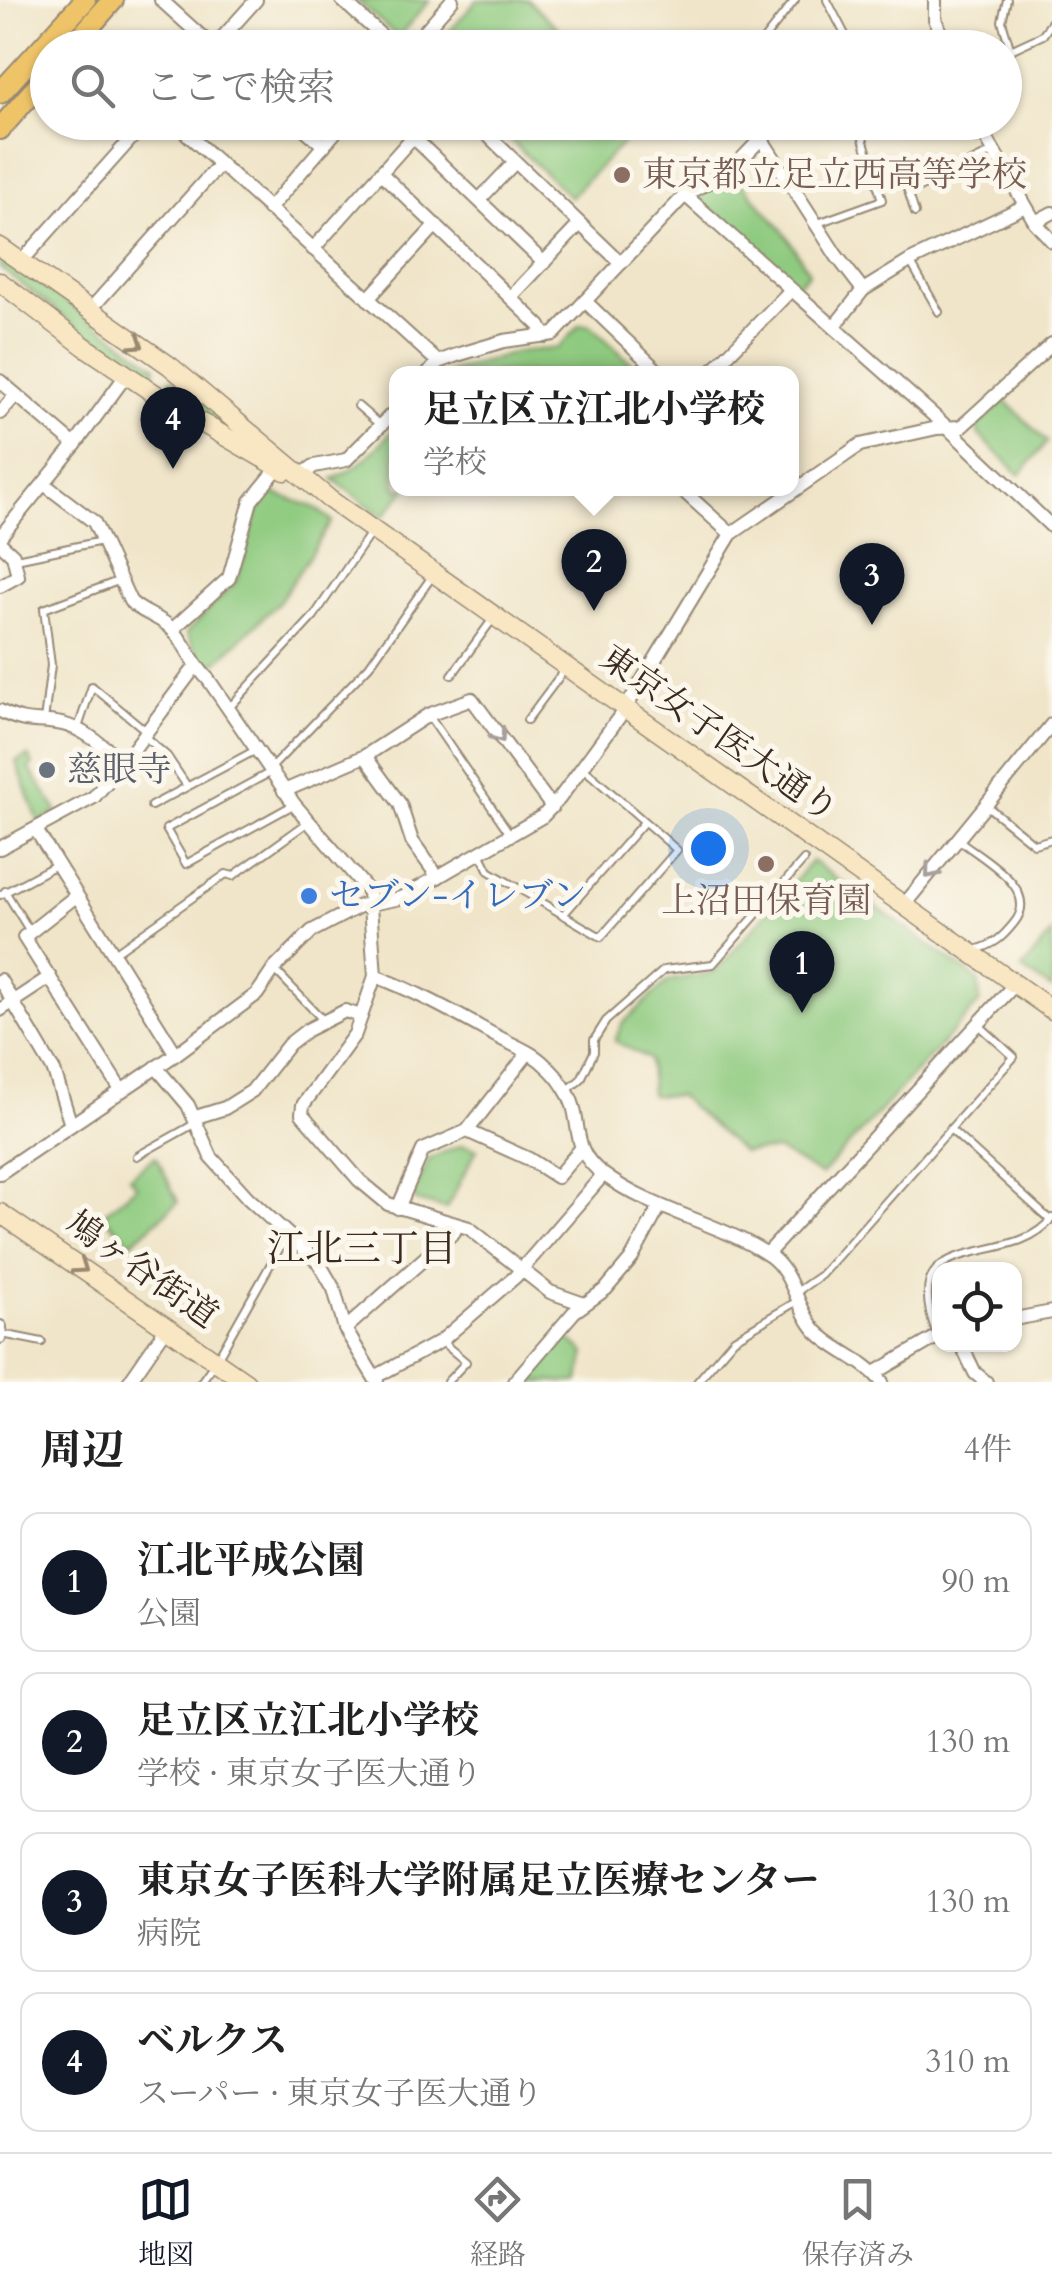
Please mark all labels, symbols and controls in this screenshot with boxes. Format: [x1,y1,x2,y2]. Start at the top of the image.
search box [30,30,1022,140]
icon: search [65,58,120,113]
text: ここで検索 [145,62,335,114]
place label: 東京都立足立西高等学校 [642,151,1027,199]
marker: 東京都立足立西高等学校 [611,164,633,186]
one-way arrow [125,331,144,349]
popup [389,366,799,496]
text: 足立区立江北小学校 [423,384,765,436]
pin: 4 [140,386,206,469]
text: 学校 [423,441,487,485]
pin: 2 [562,528,626,611]
pin: 3 [840,542,904,625]
street label: 東京女子医大通り [591,634,847,834]
one-way arrow [486,724,505,743]
place label: 慈眼寺 [67,746,172,794]
marker: 慈眼寺 [36,759,58,781]
your location [683,823,734,874]
marker: 上沼田保育園 [755,853,777,875]
one-way arrow [925,861,943,879]
place label: セブン-イレブン [329,872,587,920]
place label: 上沼田保育園 [661,877,871,925]
marker: セブン-イレブン [298,885,320,907]
pin: 1 [770,930,834,1013]
street label: 鳩ヶ谷街道 [57,1200,227,1340]
district label: 江北三丁目 [267,1223,457,1275]
one-way arrow [70,1255,88,1273]
map controls [932,1262,1022,1352]
button: locate [932,1262,1022,1352]
text: 周辺 [40,1422,124,1479]
text: 4件 [964,1428,1012,1472]
text: 江北平成公園 [137,1535,365,1587]
text: 1 [66,1560,83,1604]
text: 90 m [942,1560,1010,1604]
text: 公園 [137,1592,201,1636]
text: 足立区立江北小学校 [137,1695,479,1747]
text: 2 [66,1720,83,1764]
text: 130 m [925,1720,1010,1764]
text: 学校 · 東京女子医大通り [137,1752,482,1796]
text: 東京女子医科大学附属足立医療センター [137,1855,819,1907]
text: 3 [66,1880,83,1924]
text: 130 m [925,1880,1010,1924]
text: 病院 [137,1912,201,1956]
text: ベルクス [137,2015,288,2067]
text: 4 [66,2040,83,2084]
text: 310 m [925,2040,1010,2084]
text: スーパー · 東京女子医大通り [137,2072,543,2116]
tab: 地図 [138,2172,194,2274]
tab: 経路 [470,2172,526,2274]
tab: 保存済み [802,2172,914,2274]

